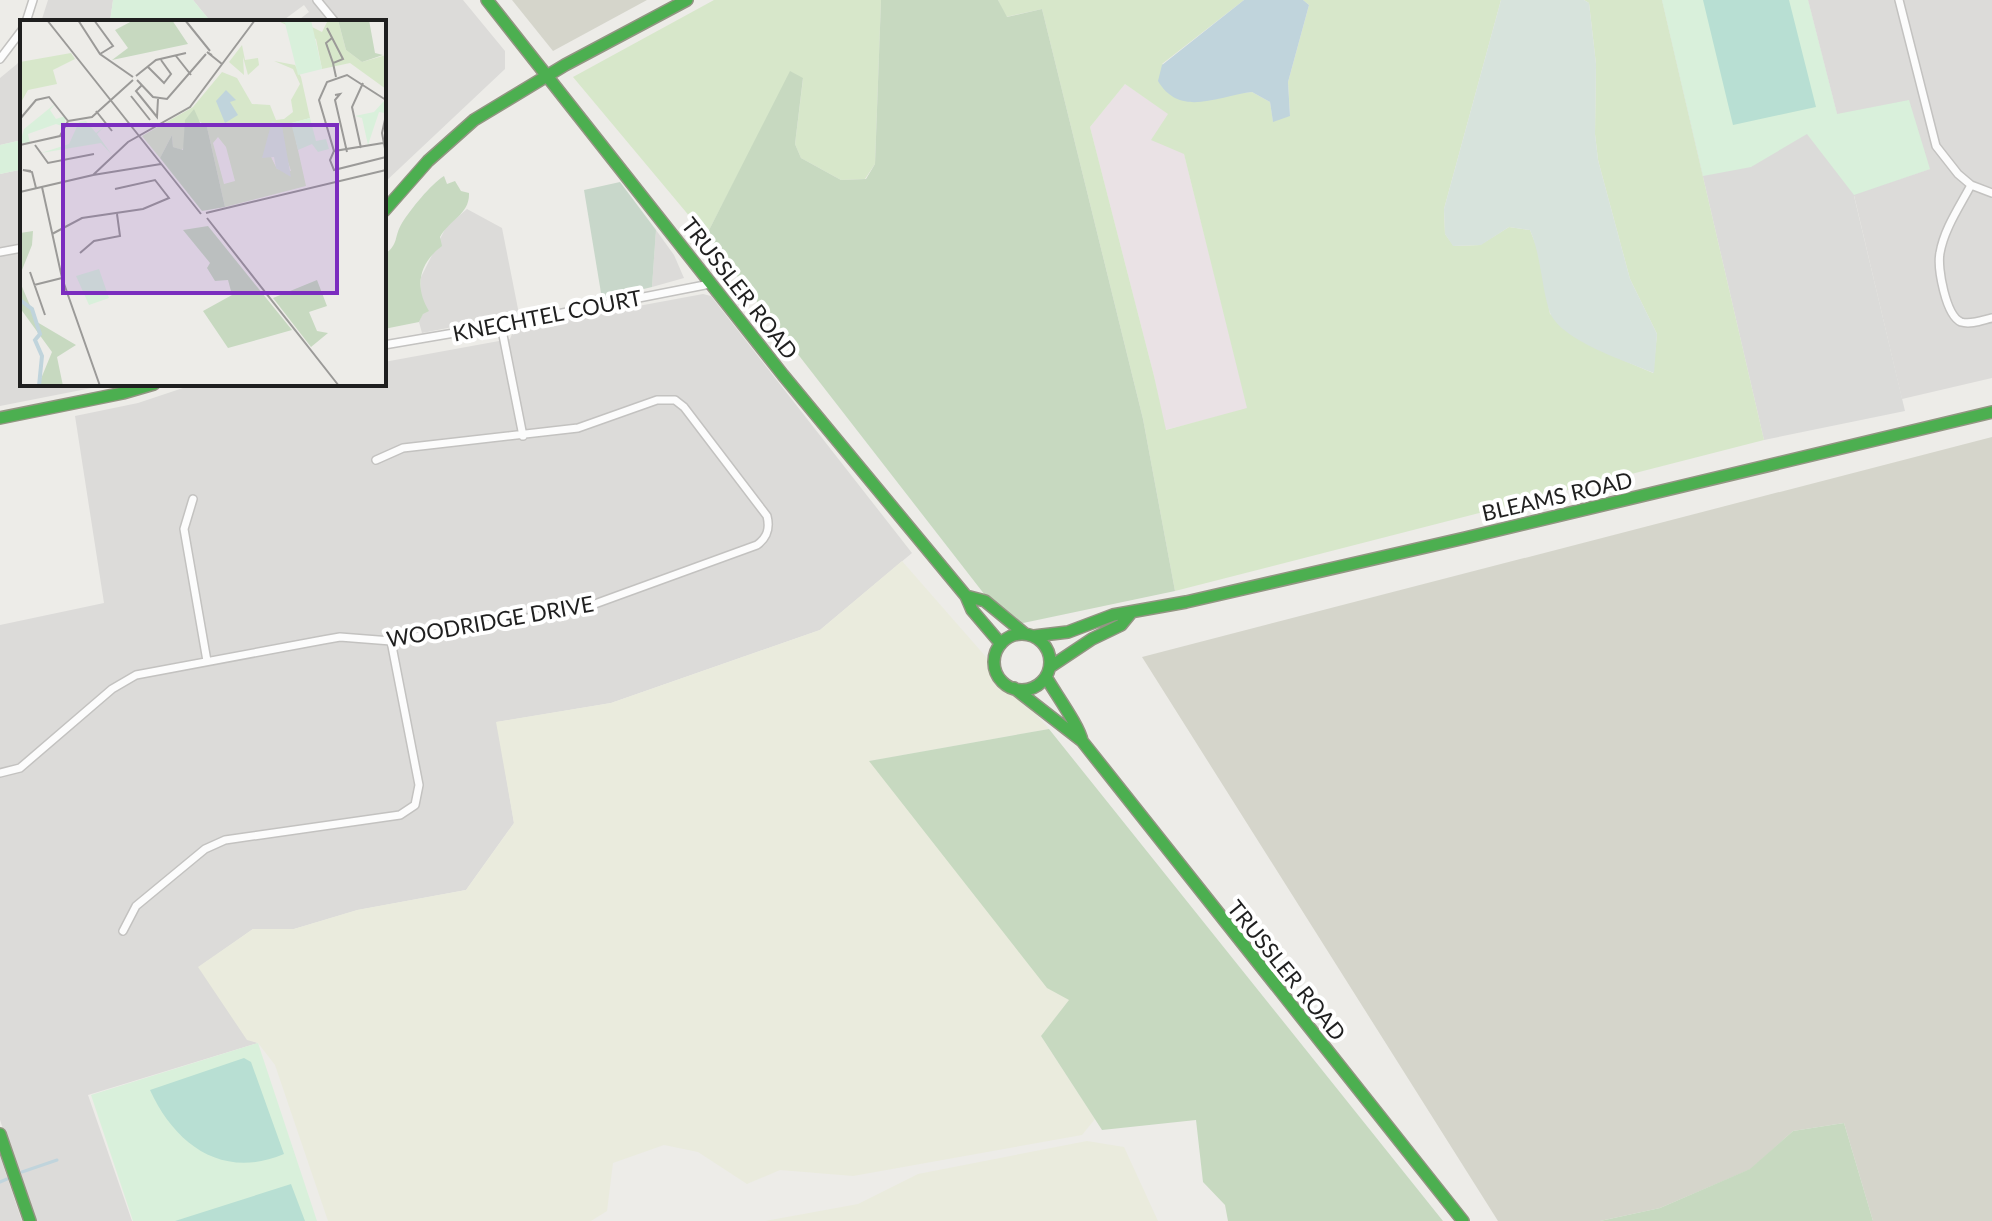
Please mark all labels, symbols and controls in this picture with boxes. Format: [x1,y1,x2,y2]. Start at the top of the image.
inset map [20,20,386,386]
street label: TRUSSLER ROAD [676,212,804,364]
street label: KNECHTEL COURT [450,283,644,347]
street label: BLEAMS ROAD [1479,466,1635,526]
street label: WOODRIDGE DRIVE [384,589,596,653]
street label: TRUSSLER ROAD [1222,894,1352,1046]

